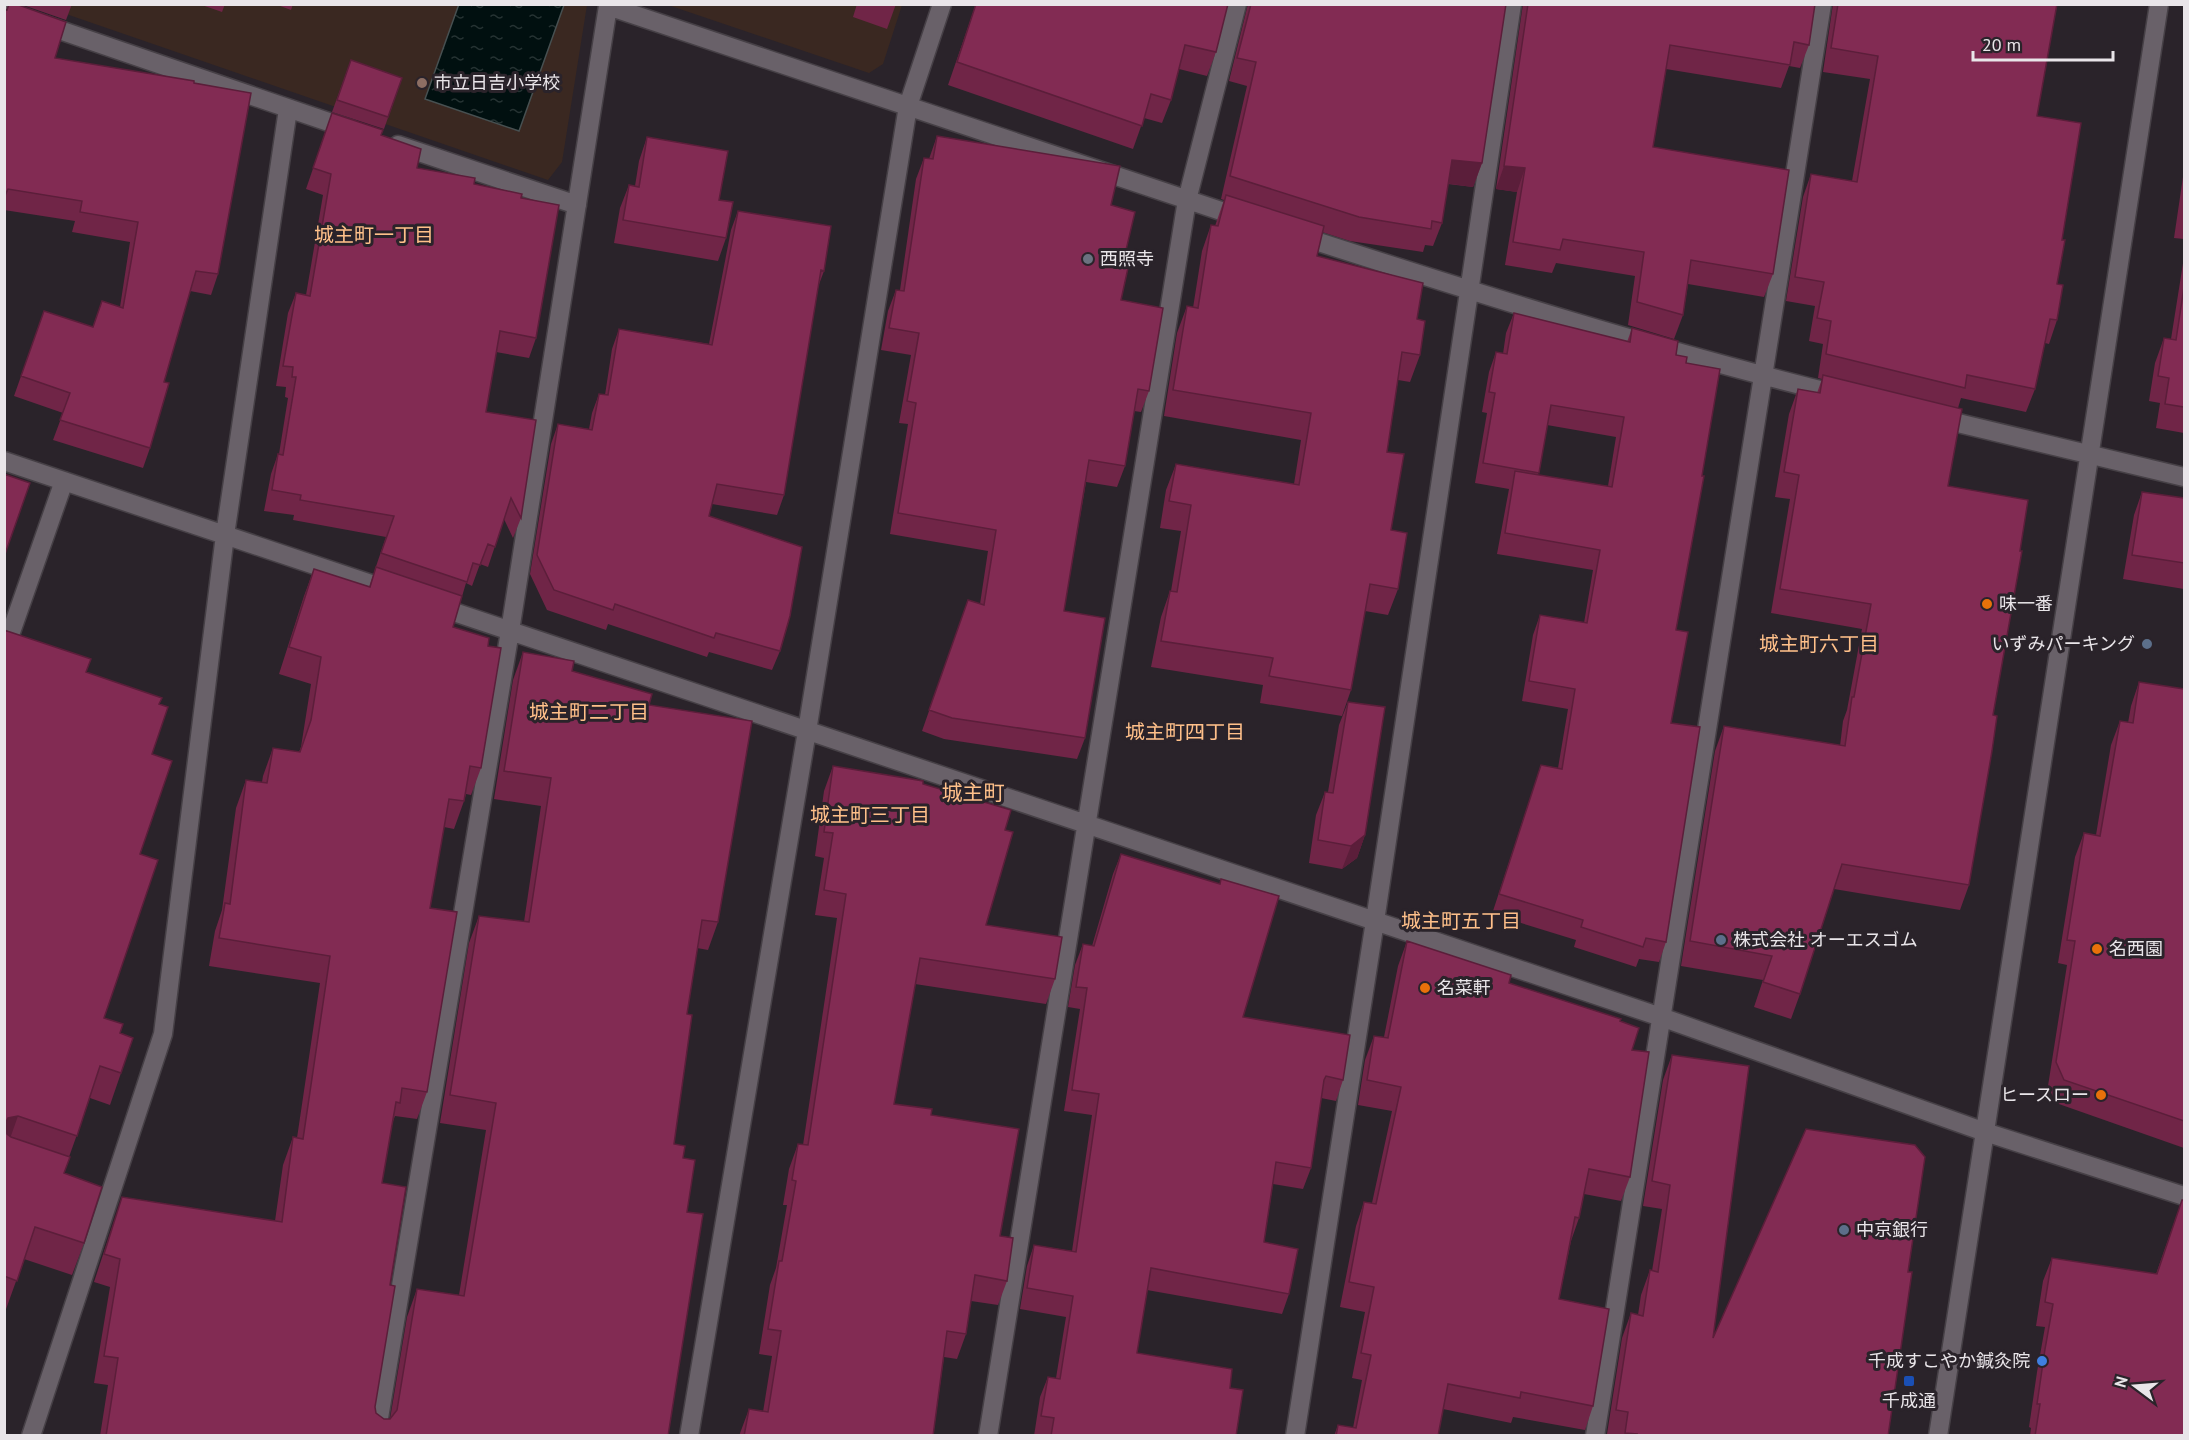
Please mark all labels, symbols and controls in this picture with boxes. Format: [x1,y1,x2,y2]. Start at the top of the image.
scale bar [1973,24,2112,62]
text: 20 m [1982,33,2021,56]
place label: 市立日吉小学校 [434,71,560,94]
marker: 市立日吉小学校 [415,76,429,90]
district label: 城主町一丁目 [314,222,434,248]
place label: 西照寺 [1100,247,1154,270]
marker: 西照寺 [1081,252,1095,266]
place label: 味一番 [1999,592,2053,615]
marker: 味一番 [1980,597,1994,611]
district label: 城主町六丁目 [1759,631,1879,657]
place label: いずみパーキング [1992,632,2135,655]
marker: いずみパーキング [2140,637,2154,651]
district label: 城主町二丁目 [529,699,649,725]
district label: 城主町四丁目 [1125,719,1245,745]
district label: 城主町 [942,779,1005,806]
district label: 城主町三丁目 [810,802,930,828]
district label: 城主町五丁目 [1401,908,1521,934]
place label: 株式会社 オーエスゴム [1733,928,1918,951]
marker: 株式会社 オーエスゴム [1714,933,1728,947]
place label: 名西園 [2109,937,2163,960]
marker: 名西園 [2090,942,2104,956]
place label: 名菜軒 [1437,976,1491,999]
marker: 名菜軒 [1418,981,1432,995]
place label: ヒースロー [2000,1083,2089,1106]
marker: ヒースロー [2094,1088,2108,1102]
place label: 中京銀行 [1856,1218,1928,1241]
marker: 中京銀行 [1837,1223,1851,1237]
place label: 千成すこやか鍼灸院 [1868,1349,2030,1372]
marker: 千成すこやか鍼灸院 [2035,1354,2049,1368]
north arrow [2105,1356,2165,1416]
marker: 千成通 [1902,1374,1916,1388]
text: N [2110,1374,2132,1390]
place label: 千成通 [1882,1389,1936,1412]

